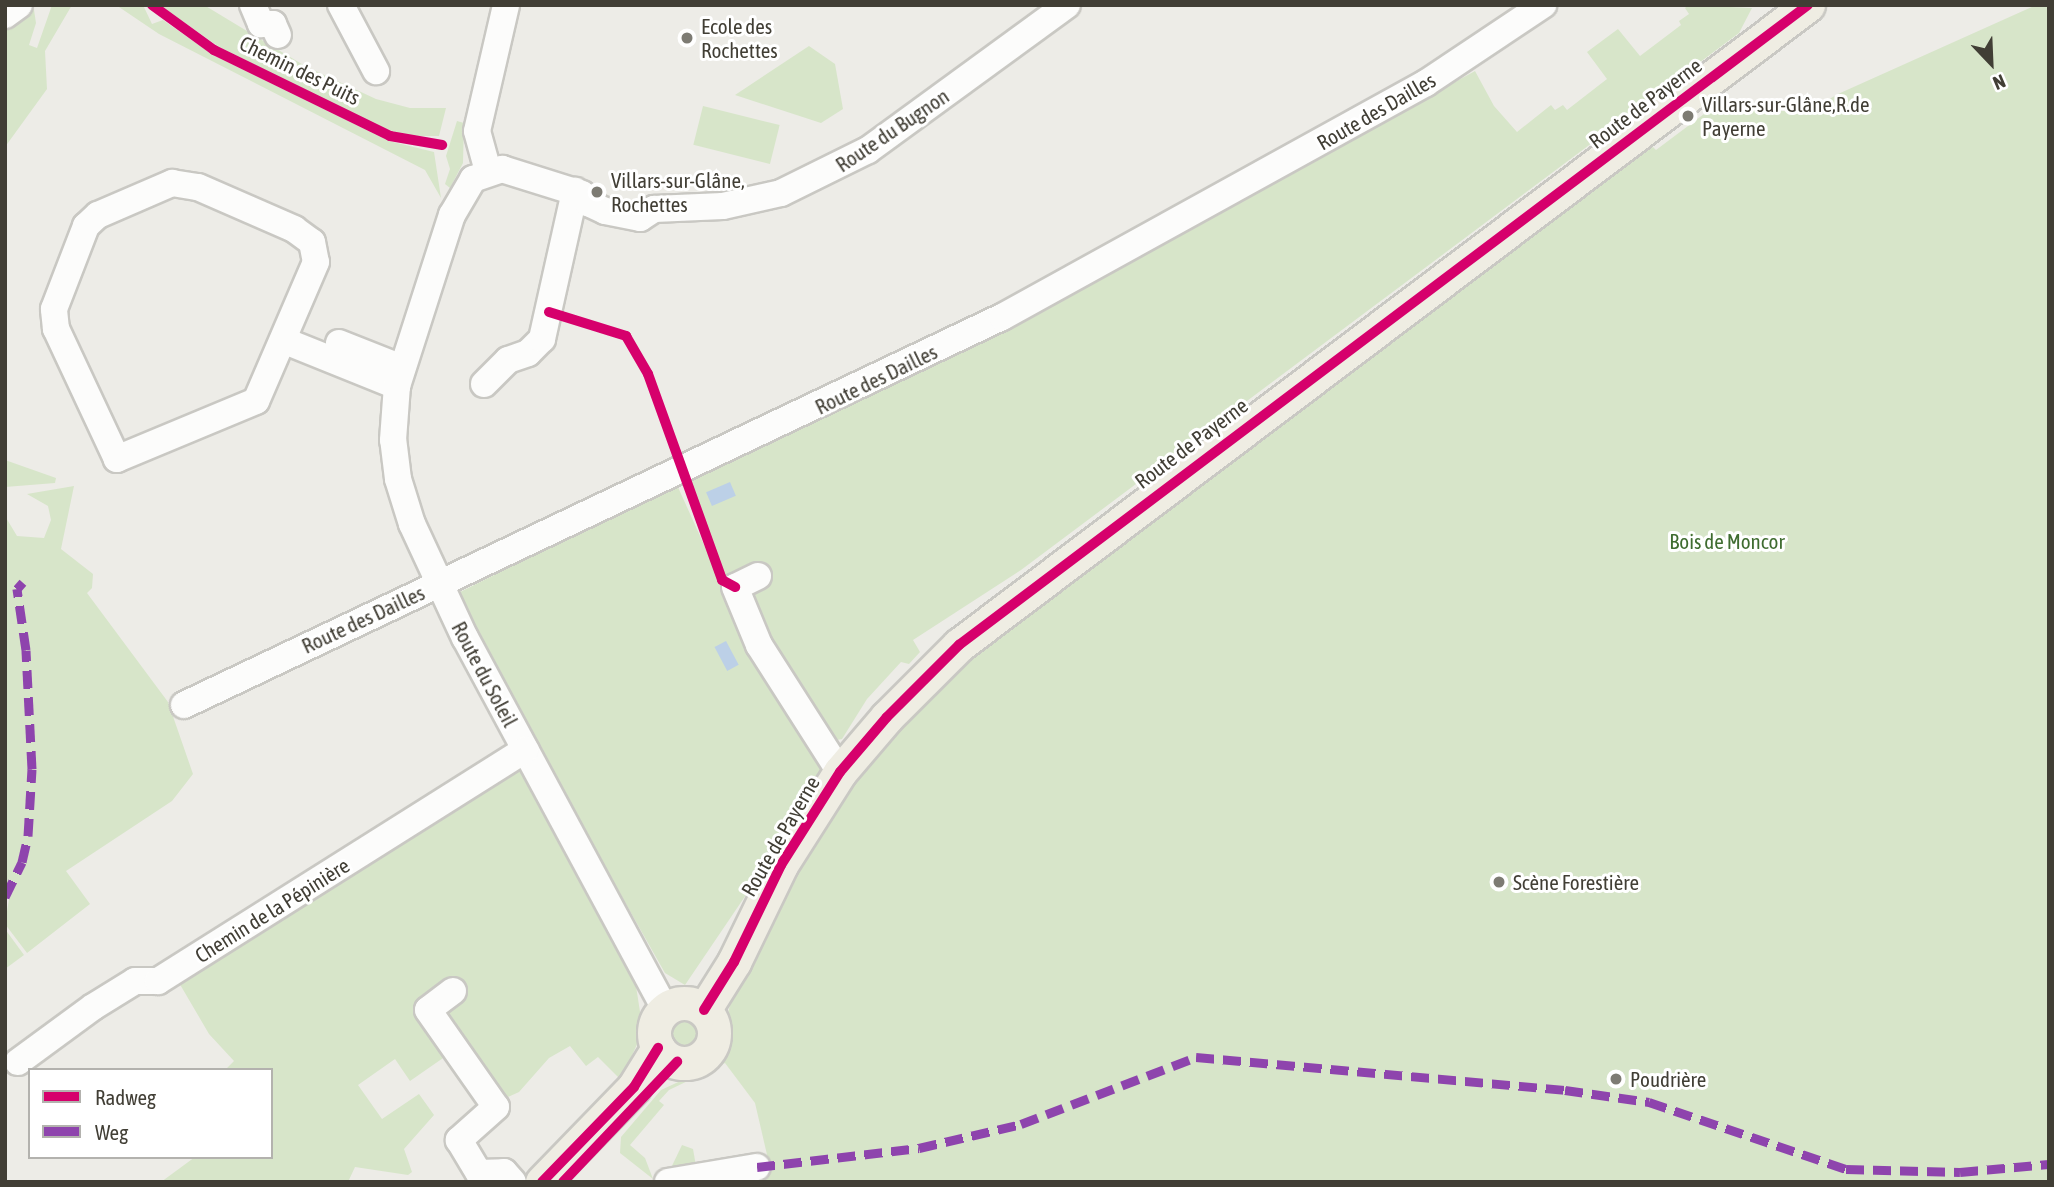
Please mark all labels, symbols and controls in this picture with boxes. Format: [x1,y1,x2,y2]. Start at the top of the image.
place label: Ecole des Rochettes [701,13,778,63]
north arrow [1956,28,2026,98]
street label: Chemin des Puits [236,30,364,110]
marker: Ecole des Rochettes [679,30,695,46]
street label: Route de Payerne [1584,52,1706,154]
street label: Route des Dailles [1312,67,1440,155]
text: N [1990,70,2009,95]
street label: Route du Bugnon [831,83,953,177]
place label: Villars-sur-Glâne,R.de Payerne [1702,91,1870,141]
marker: Villars-sur-Glâne,R.de Payerne [1680,108,1696,124]
place label: Villars-sur-Glâne, Rochettes [611,167,745,217]
marker: Villars-sur-Glâne, Rochettes [589,184,605,200]
street label: Route des Dailles [811,339,941,419]
street label: Route de Payerne [1130,392,1252,494]
park label: Bois de Moncor [1669,528,1785,554]
street label: Route des Dailles [298,580,428,658]
street label: Route du Soleil [447,617,523,731]
street label: Route de Payerne [735,771,825,901]
street label: Chemin de la Pépinière [190,852,354,968]
place label: Scène Forestière [1513,869,1639,895]
marker: Scène Forestière [1491,874,1507,890]
place label: Poudrière [1630,1066,1706,1092]
legend [28,1068,273,1159]
marker: Poudrière [1608,1071,1624,1087]
text: Radweg [95,1085,156,1109]
text: Weg [95,1120,128,1144]

